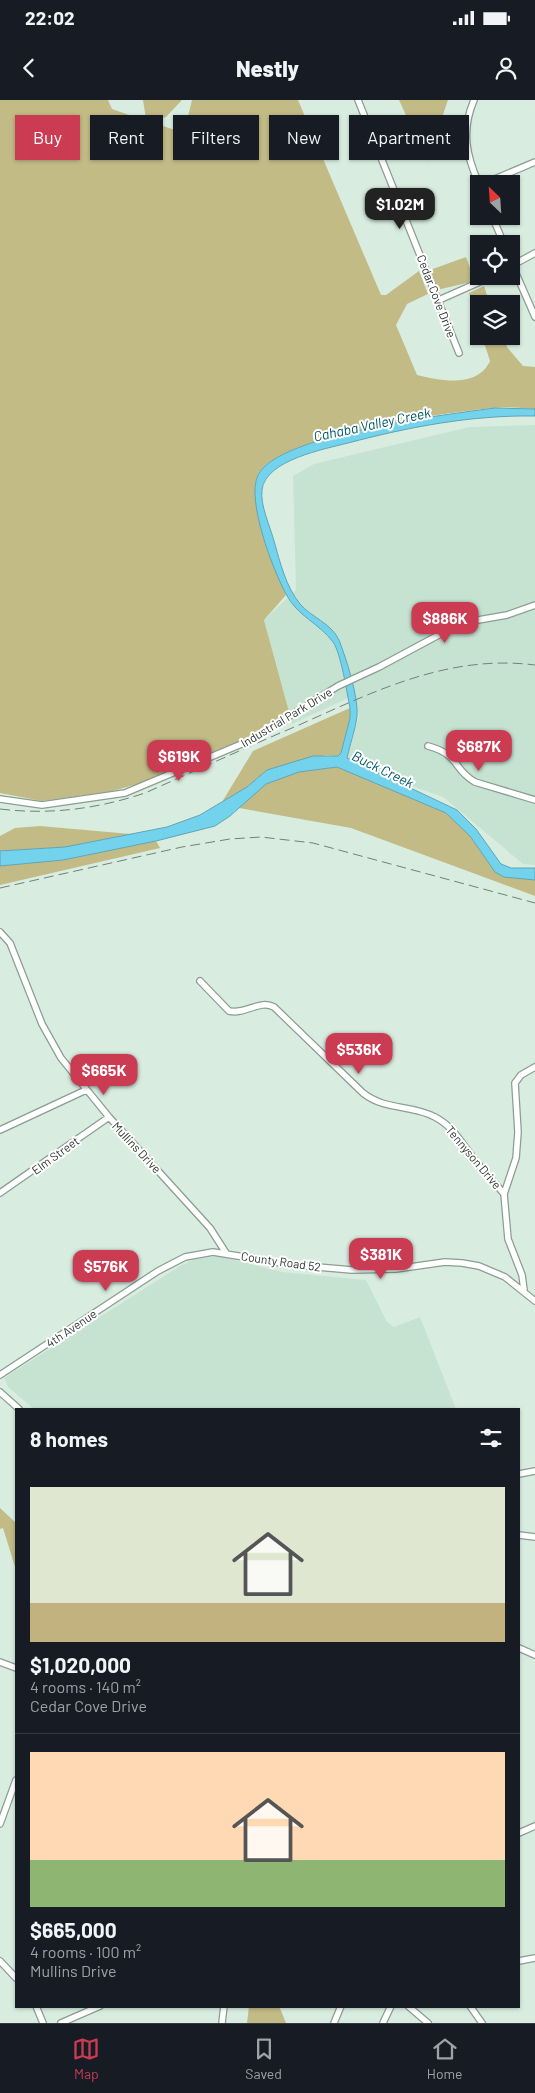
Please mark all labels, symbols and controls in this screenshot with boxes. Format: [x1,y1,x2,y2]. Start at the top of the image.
text: 22:02 [25,6,75,29]
icon: back [15,54,43,82]
icon: person [492,54,520,82]
text: Nestly [236,55,299,81]
chip: Buy [15,115,80,160]
chip: Rent [90,115,163,160]
chip: Filters [173,115,259,160]
chip: New [269,115,339,160]
chip: Apartment [349,115,469,160]
north arrow [470,175,520,225]
map controls [470,175,520,345]
pin: $1.02M [359,188,441,230]
text: $1.02M [376,194,424,213]
button: locate [470,235,520,285]
street label: Cedar Cove Drive [415,253,459,339]
button: layers [470,295,520,345]
water label: Cahaba Valley Creek [312,403,432,445]
pin: $886K [410,602,480,644]
text: $886K [422,608,468,627]
street label: Industrial Park Drive [238,684,334,750]
pin: $687K [444,730,514,772]
text: $687K [457,736,501,755]
pin: $619K [144,740,214,782]
text: $619K [158,746,200,765]
water label: Buck Creek [349,747,417,791]
pin: $536K [324,1032,394,1075]
text: $536K [336,1039,382,1058]
pin: $665K [69,1054,139,1096]
text: $665K [82,1060,126,1079]
street label: Mullins Drive [110,1118,164,1176]
street label: Tennyson Drive [443,1123,505,1191]
street label: Elm Street [29,1133,81,1177]
pin: $381K [346,1238,416,1280]
text: $381K [360,1244,402,1263]
street label: County Road 52 [240,1248,322,1274]
pin: $576K [71,1250,141,1292]
text: $576K [84,1256,128,1275]
street label: 4th Avenue [43,1306,99,1350]
icon: filters [477,1424,505,1452]
text: 8 homes [30,1426,108,1451]
icon: home [223,1519,313,1609]
text: $1,020,000 [30,1652,131,1677]
text: 4 rooms · 140 m² [30,1677,141,1696]
text: Cedar Cove Drive [30,1696,147,1715]
icon: home [223,1785,313,1875]
text: $665,000 [30,1917,117,1942]
text: 4 rooms · 100 m² [30,1942,141,1961]
text: Mullins Drive [30,1961,117,1980]
tab: Map [72,2035,100,2082]
tab: Saved [245,2035,282,2082]
tab: Home [427,2035,463,2082]

